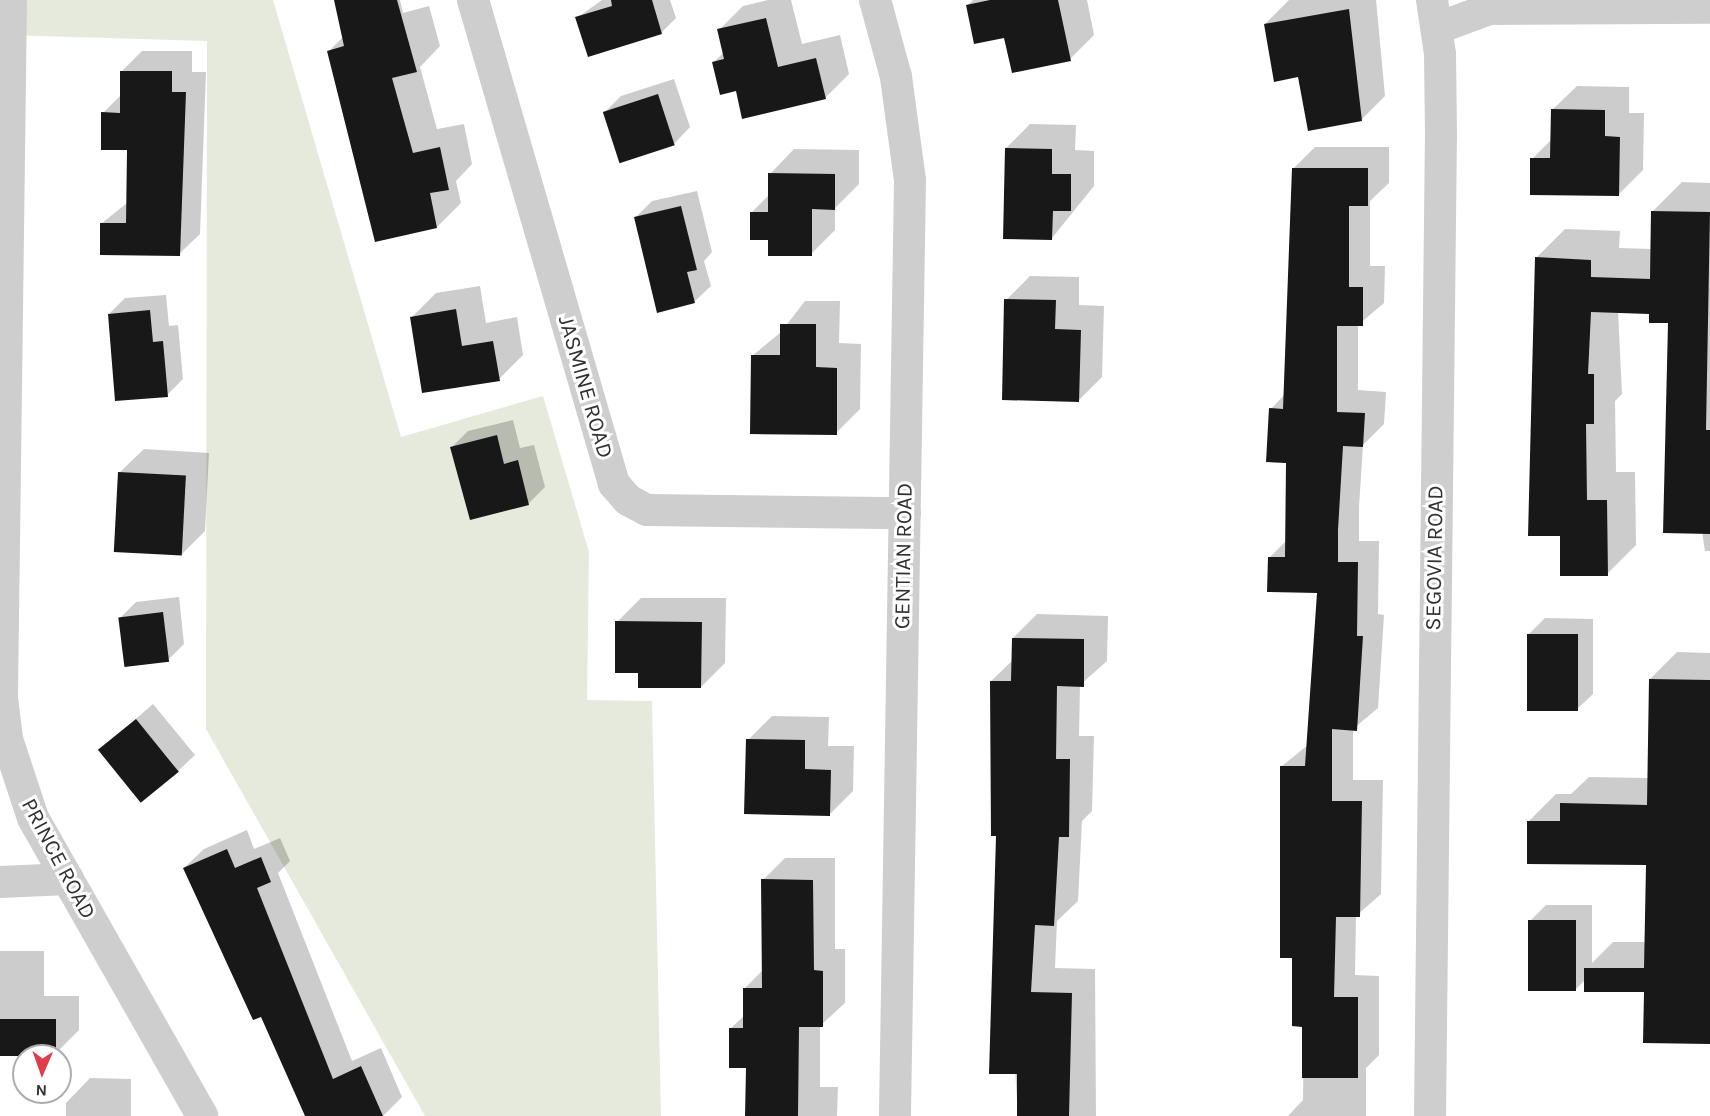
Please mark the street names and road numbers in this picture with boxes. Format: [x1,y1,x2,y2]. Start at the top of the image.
street label: JASMINE ROAD [552,313,618,461]
street label: GENTIAN ROAD [890,483,918,629]
street label: SEGOVIA ROAD [1421,485,1449,631]
street label: PRINCE ROAD [15,794,101,924]

